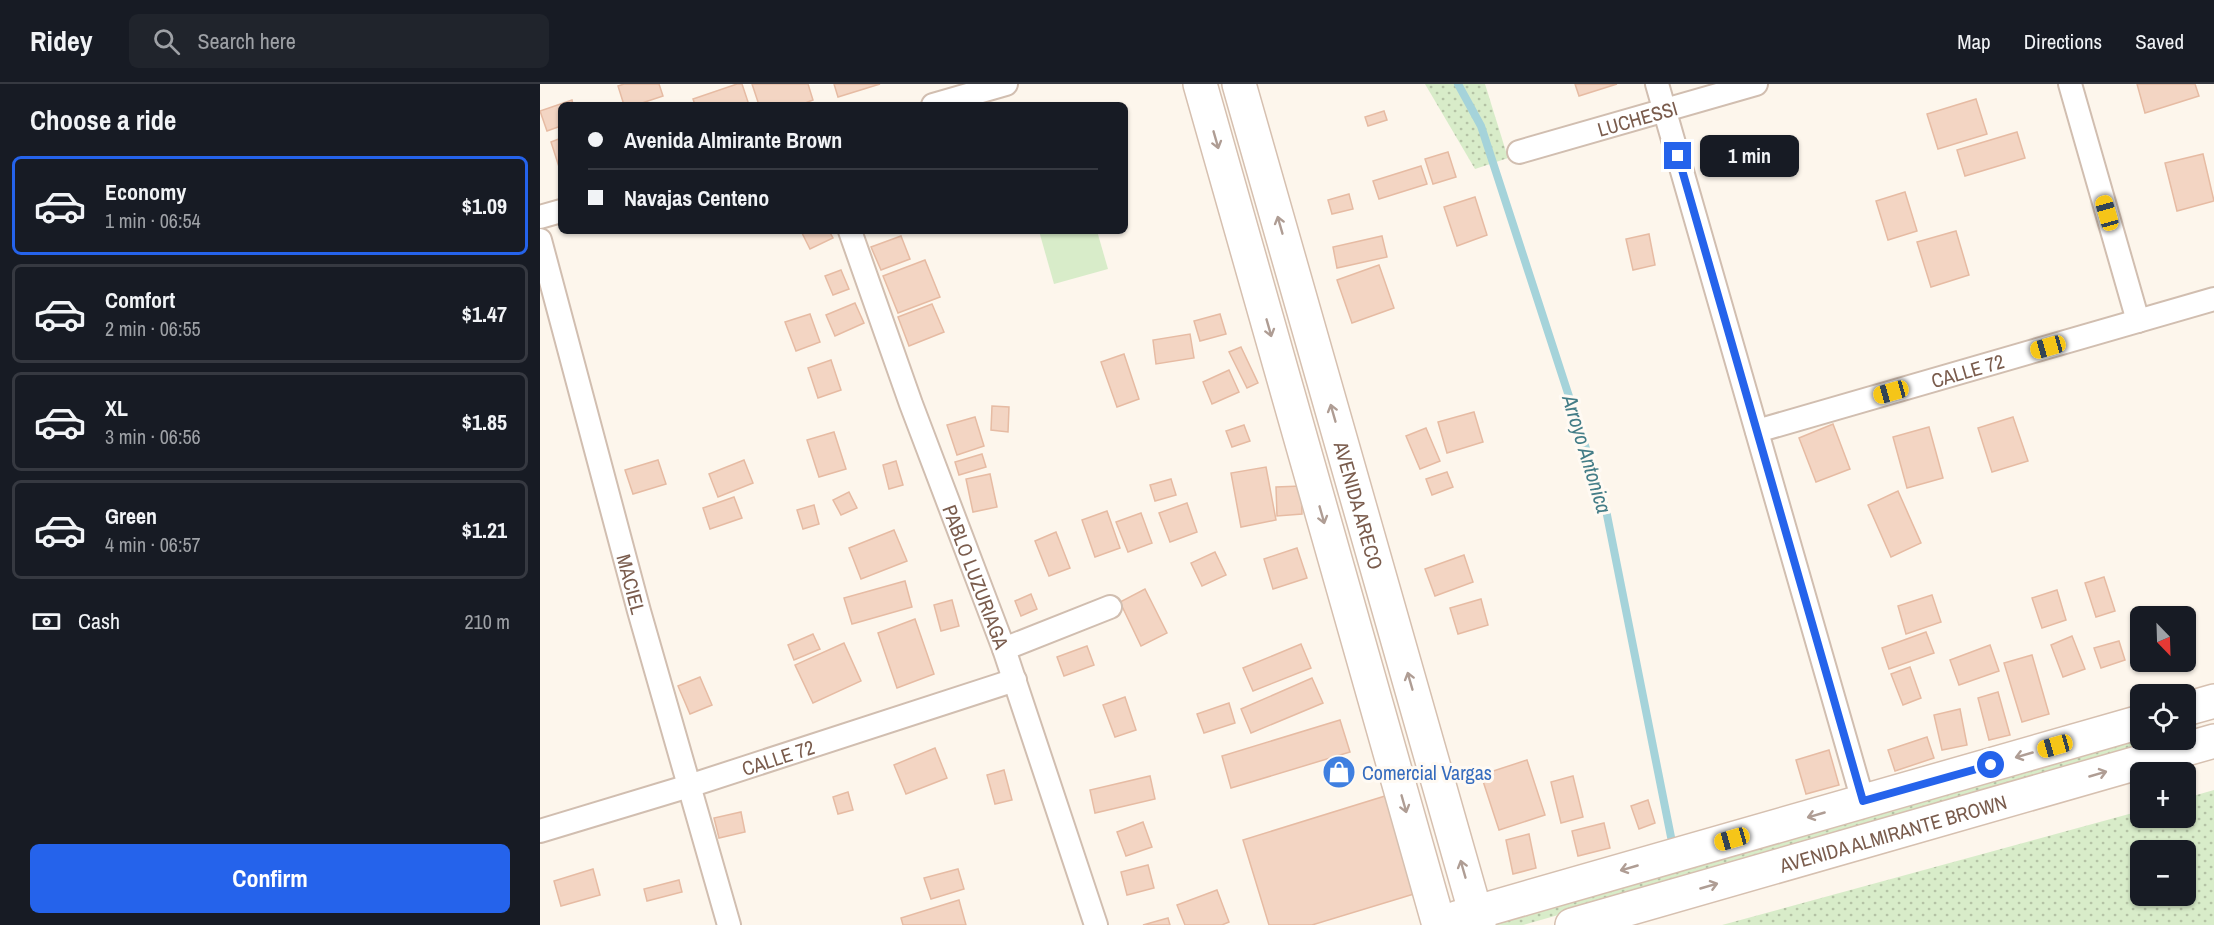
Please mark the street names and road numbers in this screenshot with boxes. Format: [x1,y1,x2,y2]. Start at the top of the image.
street label: LUCHESSI [1594,94,1680,142]
street label: CALLE 72 [1928,347,2007,394]
street label: AVENIDA ARECO [1328,437,1390,572]
street label: PABLO LUZURIAGA [937,501,1016,652]
street label: MACIEL [611,551,653,617]
street label: CALLE 72 [738,733,818,782]
street label: AVENIDA ALMIRANTE BROWN [1775,788,2010,879]

